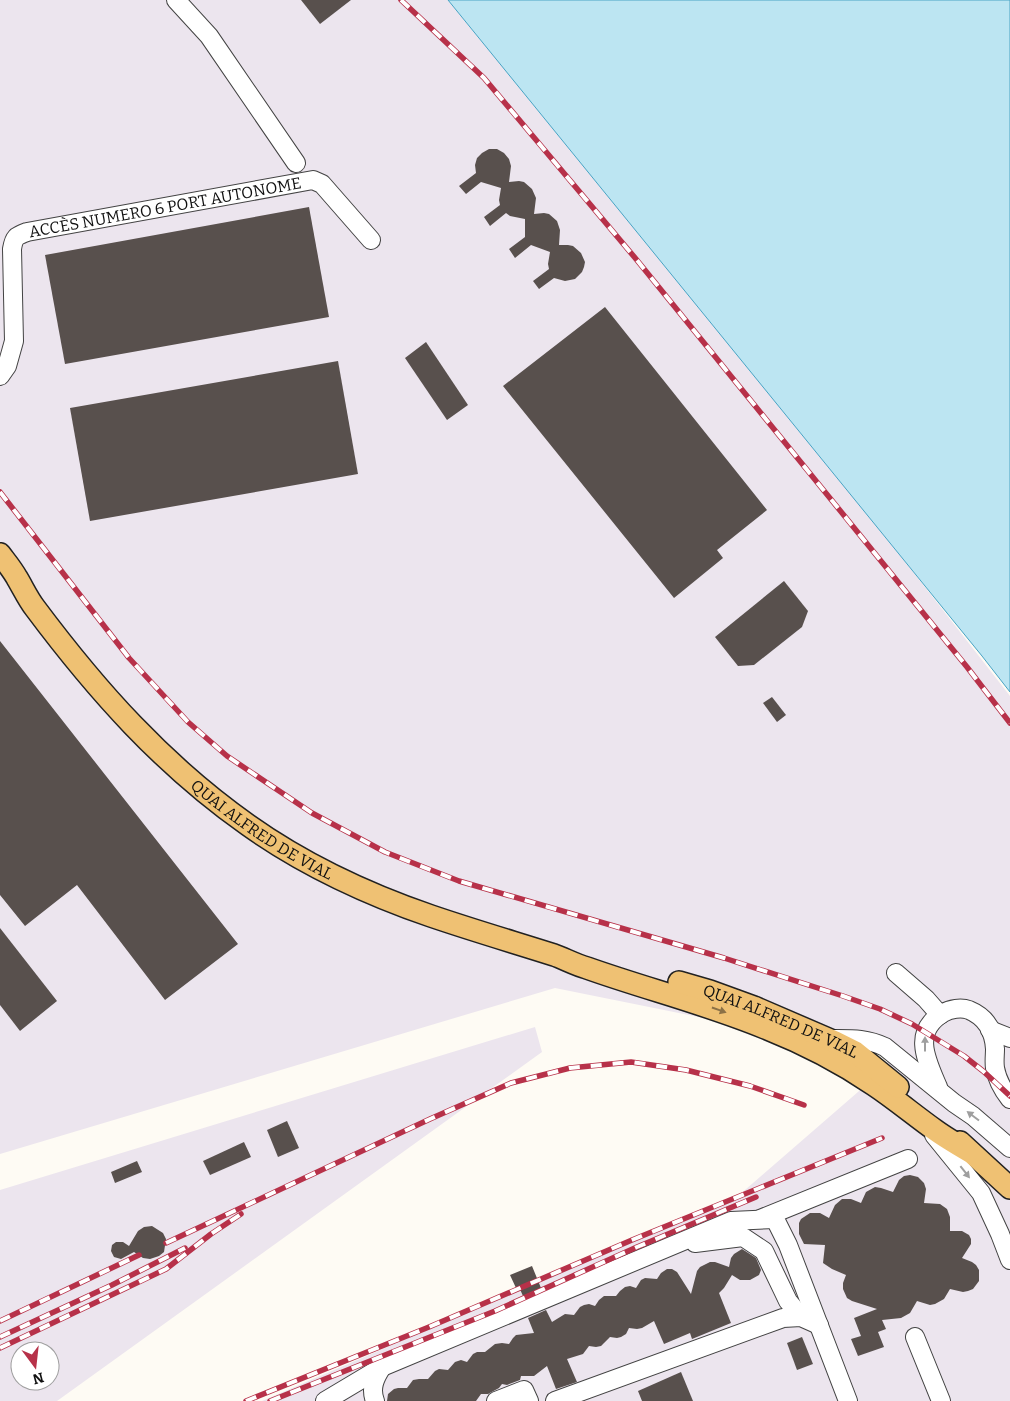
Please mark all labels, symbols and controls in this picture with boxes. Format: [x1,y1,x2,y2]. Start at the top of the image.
street label: ACCÈS NUMERO 6 PORT AUTONOME [27,173,303,241]
street label: QUAI ALFRED DE VIAL [187,776,336,884]
street label: QUAI ALFRED DE VIAL [701,981,861,1062]
one-way arrow [712,1007,727,1015]
one-way arrow [921,1036,929,1052]
one-way arrow [967,1111,980,1122]
one-way arrow [959,1165,970,1178]
north arrow [10,1341,60,1391]
text: N [31,1368,46,1388]

